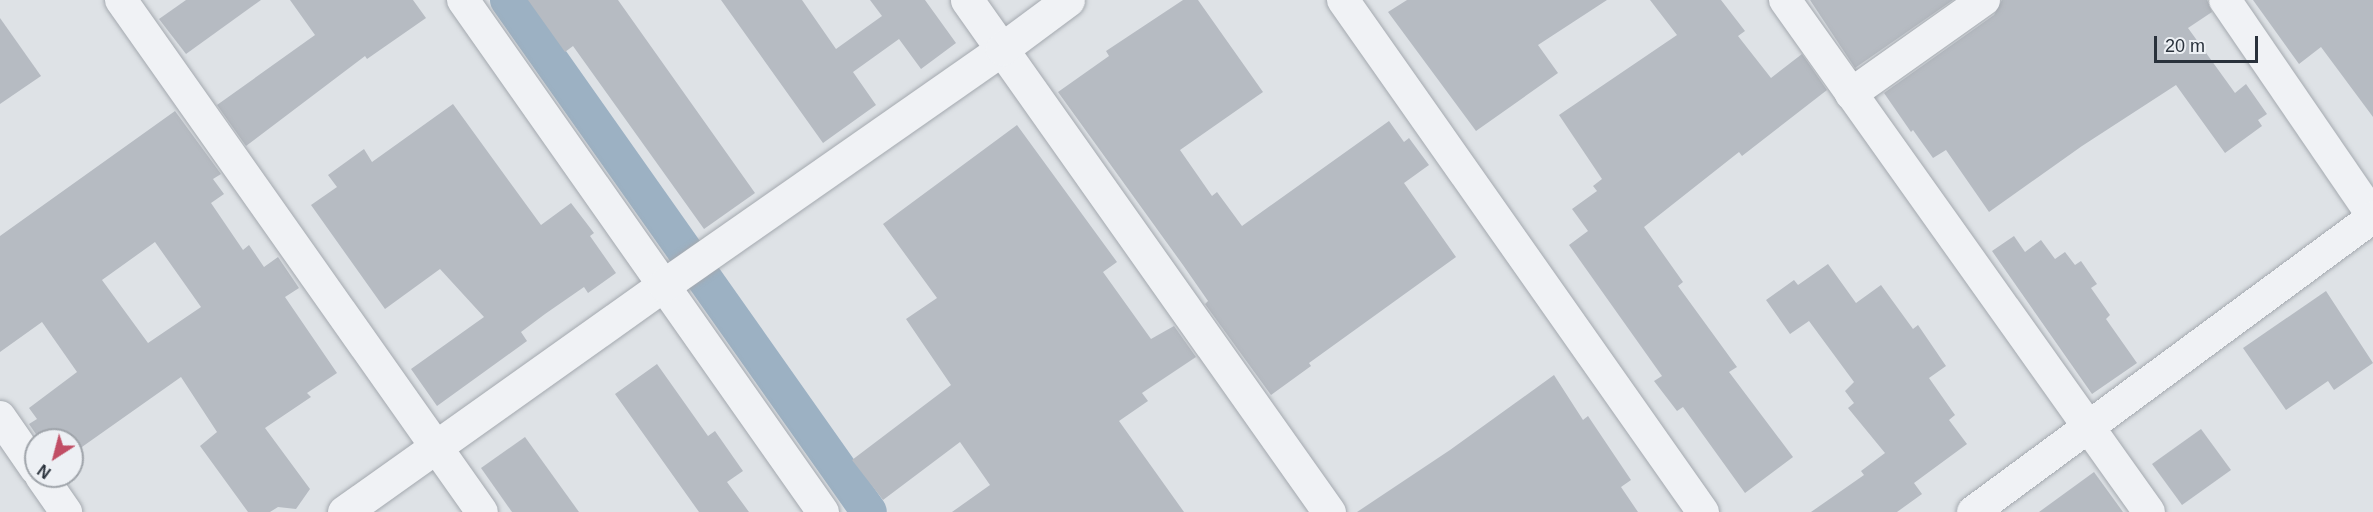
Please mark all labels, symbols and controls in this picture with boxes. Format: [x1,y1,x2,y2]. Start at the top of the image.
scale bar [2157,24,2260,62]
text: 20 m [2165,36,2205,56]
north arrow [24,428,84,488]
text: N [35,461,54,482]

